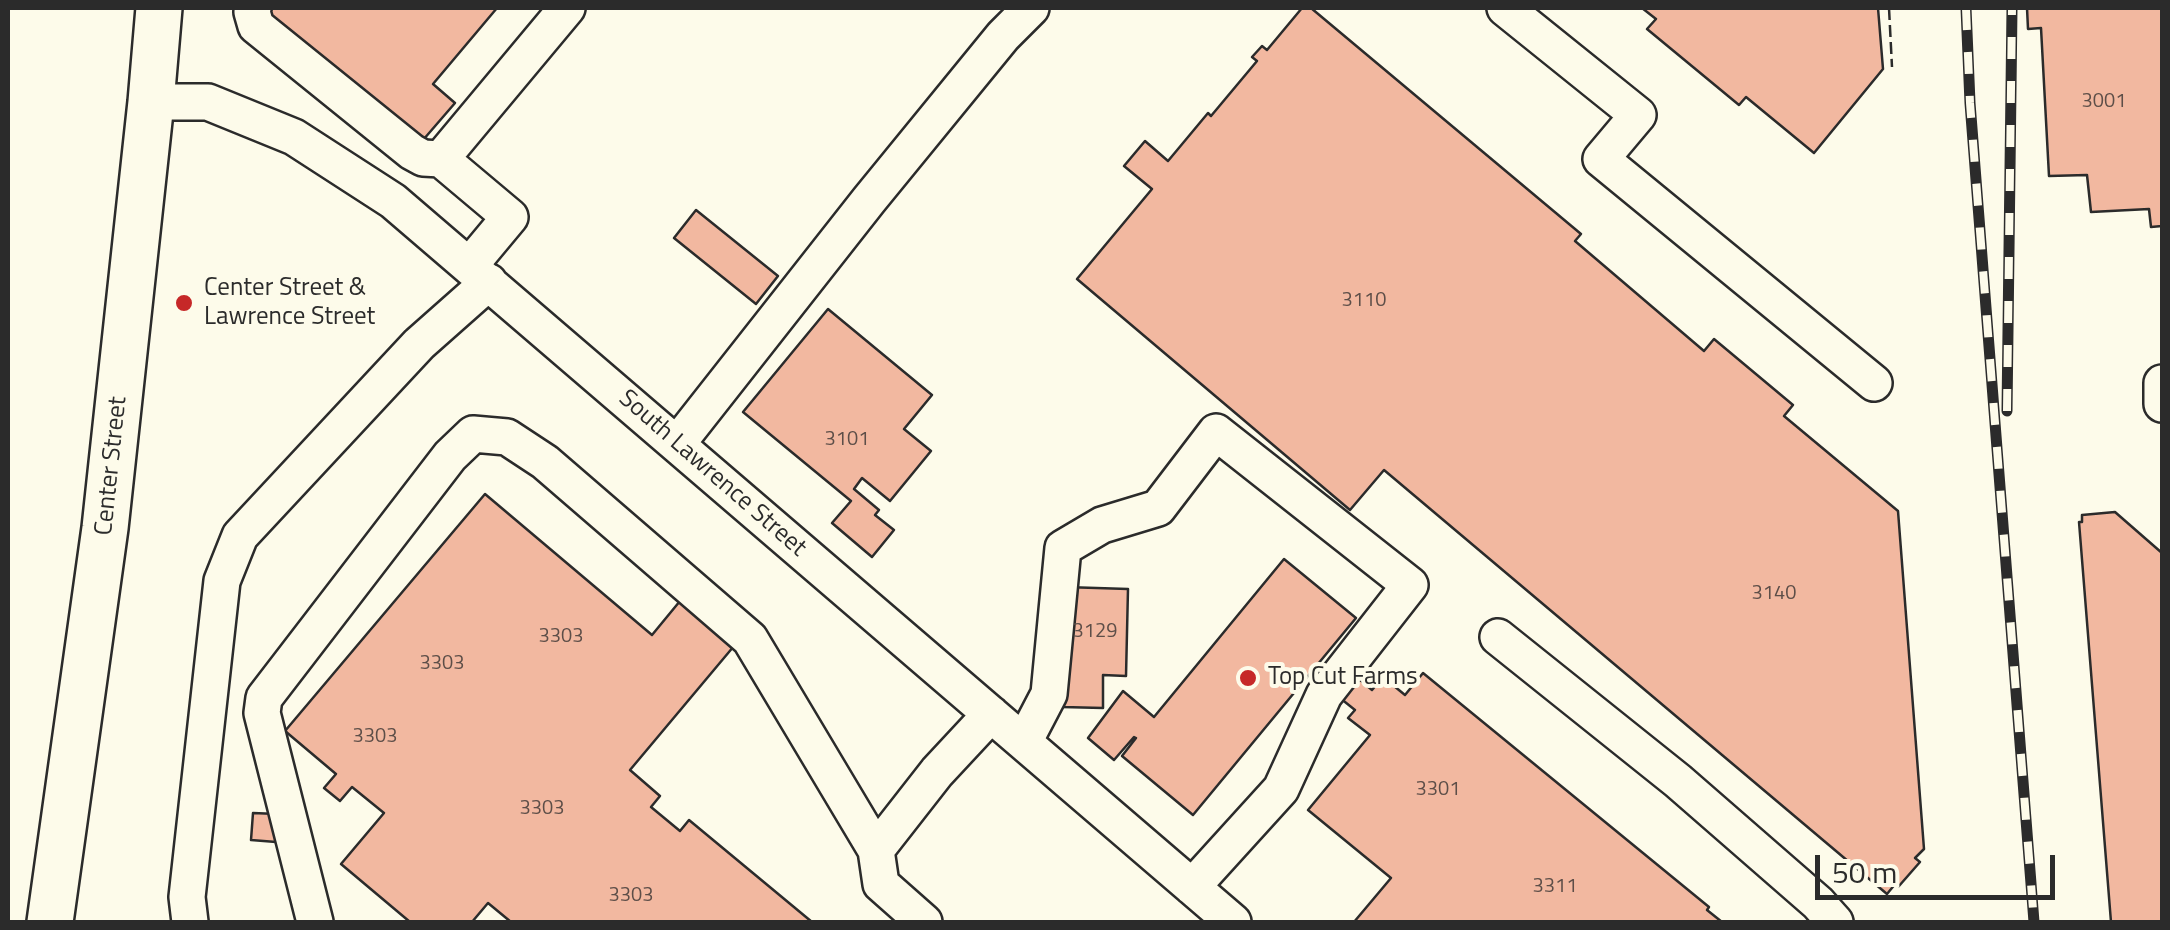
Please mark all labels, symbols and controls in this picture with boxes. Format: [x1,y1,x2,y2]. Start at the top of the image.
house number: 3001 [2082,90,2126,114]
place label: Center Street & Lawrence Street [204,274,375,333]
house number: 3110 [1342,289,1386,313]
marker: Center Street & Lawrence Street [173,292,195,314]
street label: South Lawrence Street [612,384,812,564]
street label: Center Street [90,395,134,537]
house number: 3101 [825,428,869,452]
house number: 3140 [1752,582,1796,606]
house number: 3129 [1073,620,1117,644]
house number: 3303 [539,625,583,649]
house number: 3303 [420,652,464,676]
place label: Top Cut Farms [1268,663,1418,693]
marker: Top Cut Farms [1237,667,1259,689]
house number: 3303 [353,725,397,749]
house number: 3301 [1416,778,1460,802]
house number: 3303 [520,797,564,821]
scale bar [1820,835,2060,897]
text: 50 m [1832,849,1897,895]
house number: 3311 [1533,875,1577,899]
house number: 3303 [609,884,653,908]

